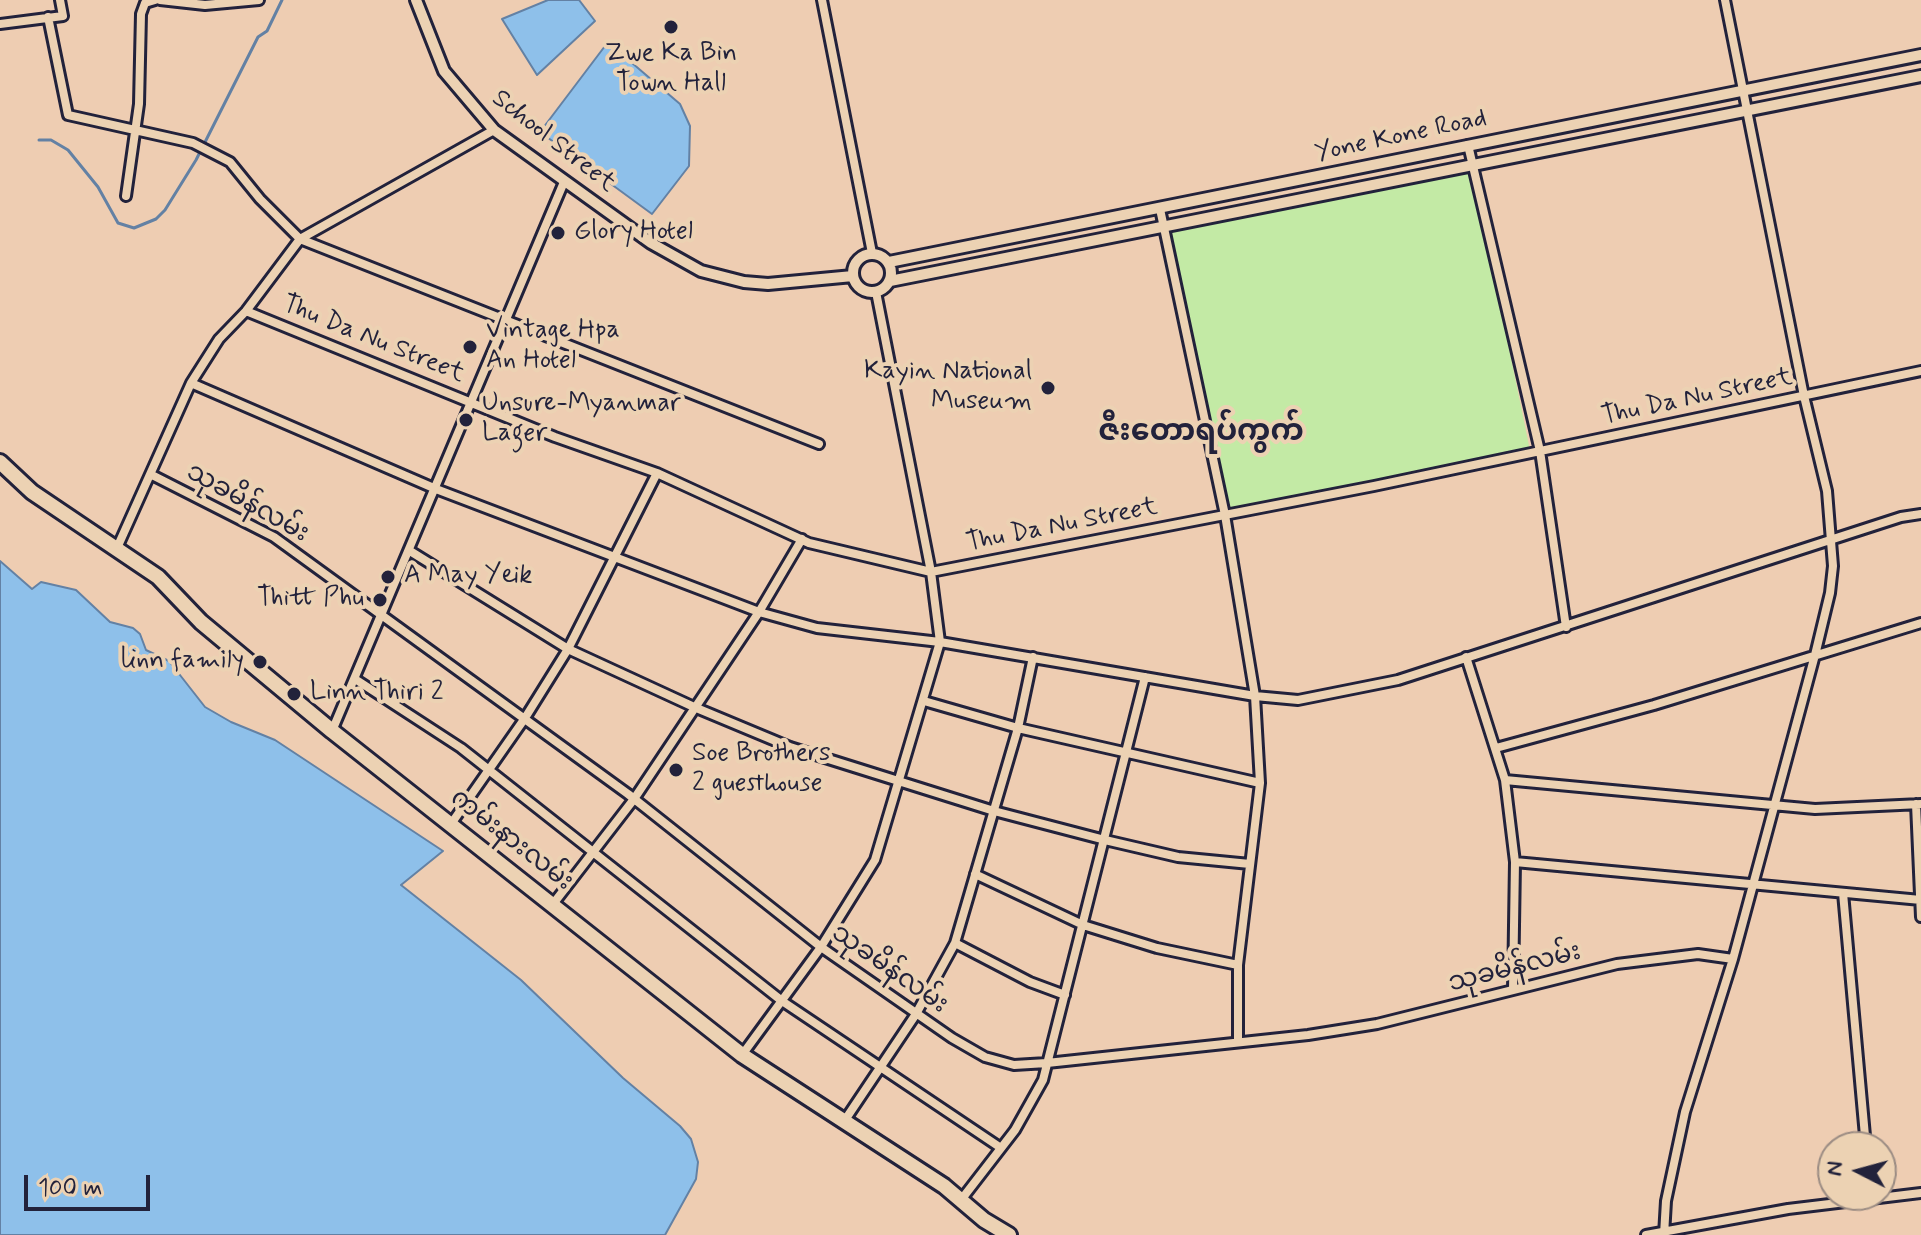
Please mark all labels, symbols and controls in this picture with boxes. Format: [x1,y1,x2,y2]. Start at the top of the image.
marker: Zwe Ka Bin Town Hall [662,18,680,36]
place label: Zwe Ka Bin Town Hall [605,39,737,100]
street label: School Street [485,84,621,200]
street label: Yone Kone Road [1312,104,1490,170]
place label: Glory Hotel [574,217,693,249]
marker: Glory Hotel [549,224,567,242]
street label: Thu Da Nu Street [277,289,469,391]
place label: Vintage Hpa An Hotel [486,316,620,378]
marker: Vintage Hpa An Hotel [461,338,479,356]
place label: Kayin National Museum [864,357,1032,418]
street label: Thu Da Nu Street [1599,363,1795,433]
marker: Kayin National Museum [1039,379,1057,397]
place label: Unsure-Myanmar Lager [482,389,681,450]
marker: Unsure-Myanmar Lager [457,411,475,429]
district label: ဇီးတောရပ်ကွက် [1098,416,1304,452]
street label: သုခမိန်လမ်း [180,458,314,550]
street label: Thu Da Nu Street [964,492,1160,560]
place label: A May Yeik [404,561,532,593]
marker: A May Yeik [379,568,397,586]
place label: Thitt Phu [257,584,364,616]
marker: Thitt Phu [371,591,389,609]
place label: linn family [121,646,244,678]
marker: linn family [251,653,269,671]
place label: Linn Thiri 2 [310,678,444,710]
marker: Linn Thiri 2 [285,685,303,703]
place label: Soe Brothers 2 guesthouse [692,739,831,800]
marker: Soe Brothers 2 guesthouse [667,761,685,779]
street label: ကမ်းနားလမ်း [443,783,579,899]
street label: သုခမိန်လမ်း [825,918,953,1022]
street label: သုခမိန်လမ်း [1446,938,1584,1000]
north arrow [1817,1131,1897,1211]
scale bar [28,1159,154,1209]
text: N [1820,1160,1850,1177]
text: 100 m [38,1173,102,1204]

